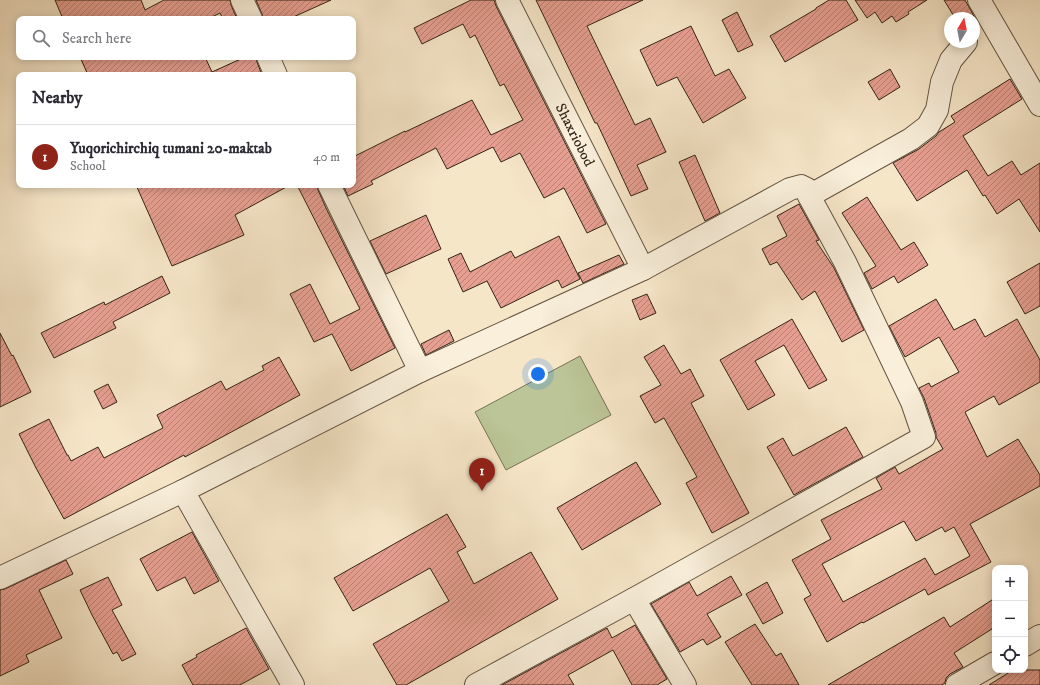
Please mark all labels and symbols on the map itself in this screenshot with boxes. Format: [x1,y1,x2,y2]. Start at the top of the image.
north arrow [944,12,980,48]
street label: Shaxriobod [551,100,599,170]
your location [528,364,548,384]
pin: 1 [469,458,495,491]

